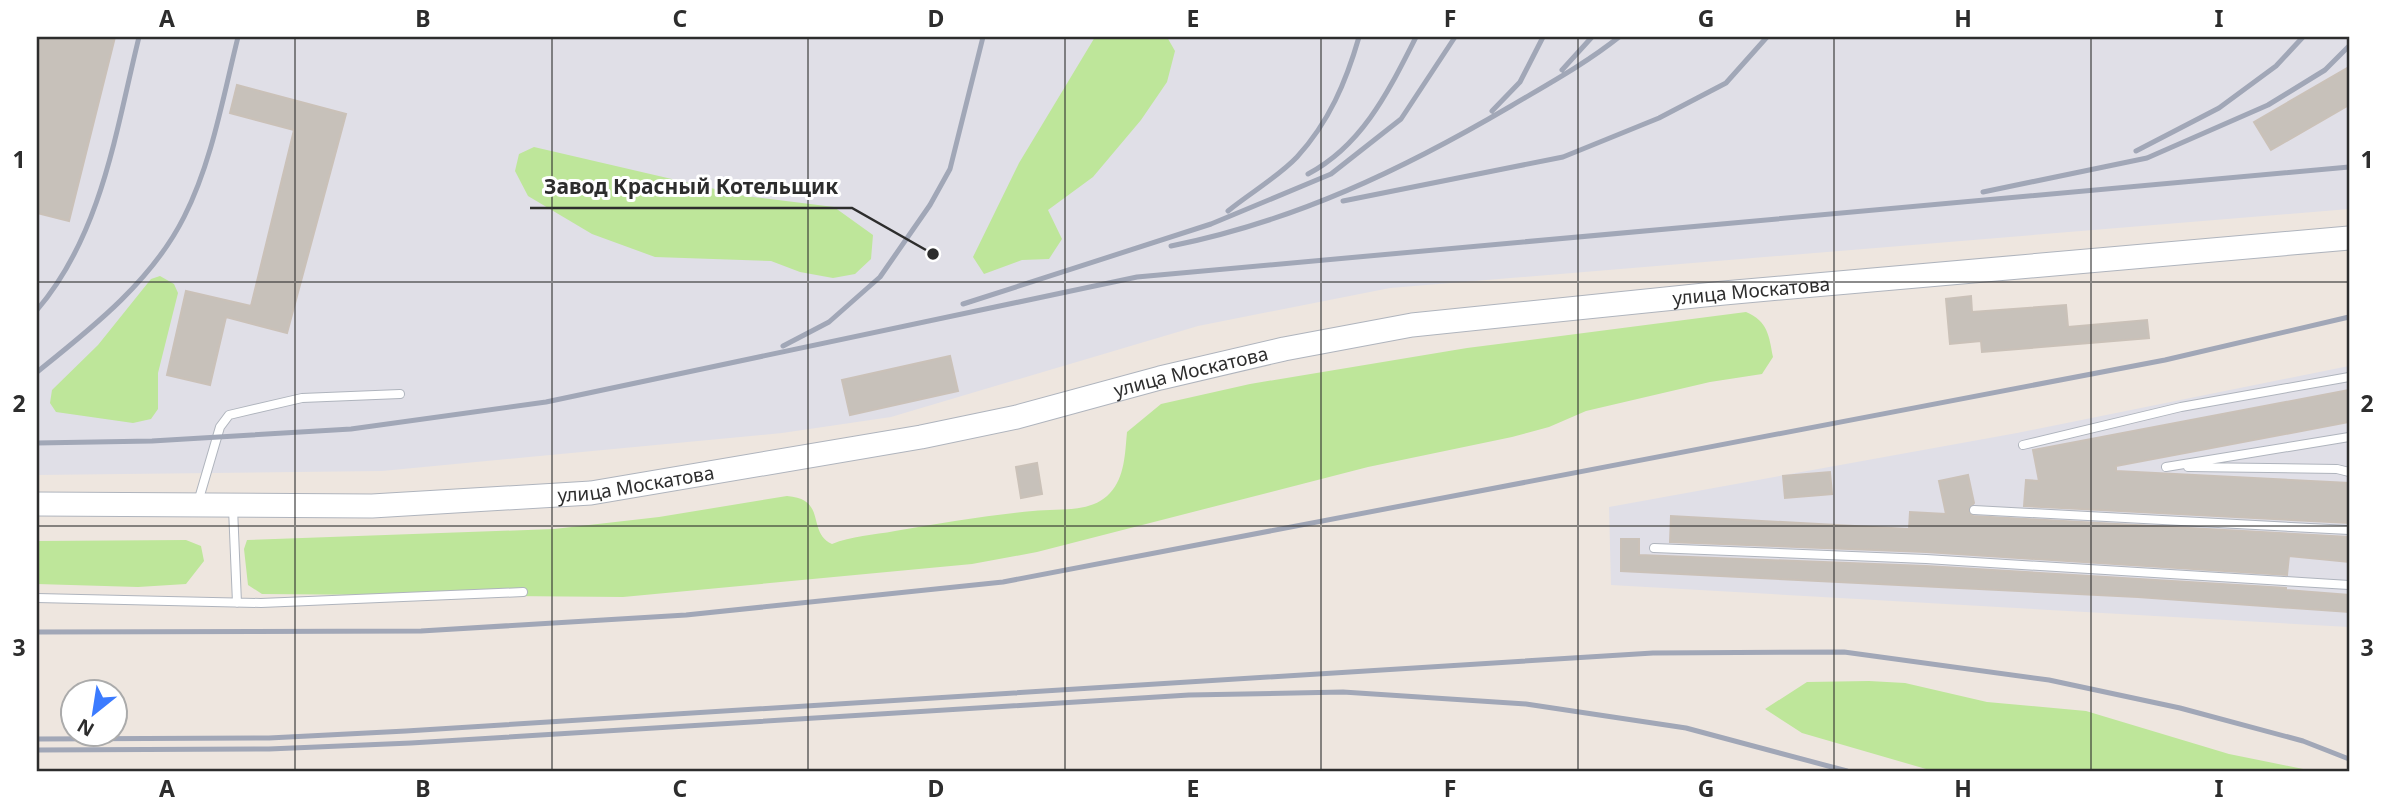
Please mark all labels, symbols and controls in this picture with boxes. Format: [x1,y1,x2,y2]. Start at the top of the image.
text: A [159,2,175,34]
text: B [415,2,431,34]
text: C [673,2,688,34]
text: D [928,2,944,34]
text: E [1187,2,1199,34]
text: F [1444,2,1456,34]
text: G [1698,2,1714,34]
text: H [1954,2,1972,34]
text: I [2215,2,2224,34]
text: 1 [12,143,26,175]
text: 1 [2360,143,2374,175]
callout: Завод Красный Котельщик [530,166,852,208]
text: Завод Красный Котельщик [544,172,838,200]
street label: улица Москатова [1671,271,1831,311]
street label: улица Москатова [1111,340,1271,403]
text: 2 [12,387,26,419]
text: 2 [2360,387,2374,419]
street label: улица Москатова [557,459,716,508]
text: 3 [12,631,26,663]
text: 3 [2360,631,2374,663]
north arrow [60,678,130,748]
text: N [72,713,99,743]
text: A [159,772,175,804]
text: B [415,772,431,804]
text: C [673,772,688,804]
text: D [928,772,944,804]
text: E [1187,772,1199,804]
text: F [1444,772,1456,804]
text: G [1698,772,1714,804]
text: H [1954,772,1972,804]
text: I [2215,772,2224,804]

